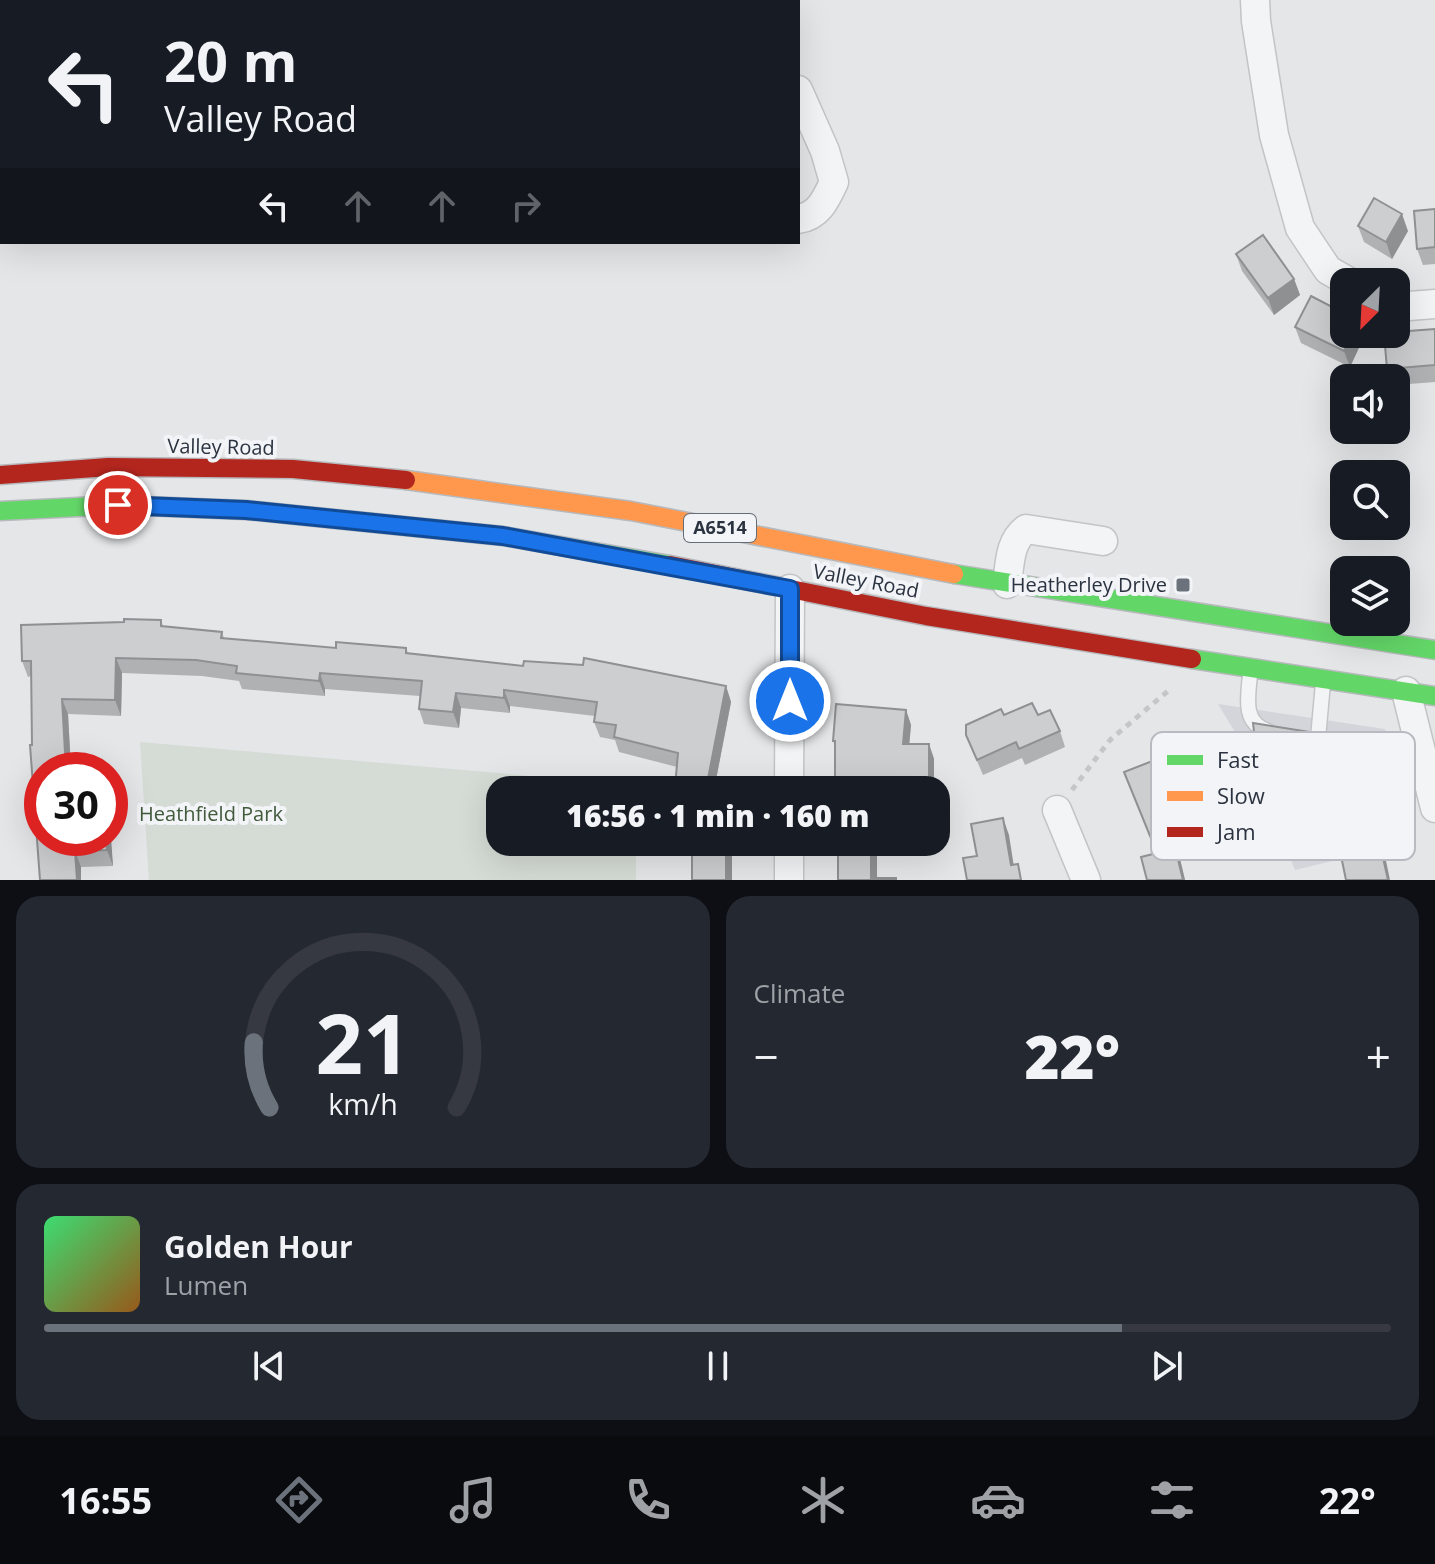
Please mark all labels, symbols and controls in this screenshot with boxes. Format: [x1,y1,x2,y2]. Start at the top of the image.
text: 20 m [164,22,298,98]
icon: left [32,32,136,136]
text: Valley Road [164,94,357,143]
icon: left [252,184,296,228]
icon: ahead [336,184,380,228]
icon: ahead [420,184,464,228]
icon: right [504,184,548,228]
north arrow [1330,268,1410,348]
map controls [1330,268,1410,636]
button: sound [1330,364,1410,444]
street label: Valley Road [167,432,275,461]
button: search [1330,460,1410,540]
pin [84,471,152,539]
icon: arrive [96,483,140,527]
road number: A6514 [684,514,756,542]
button: layers [1330,556,1410,636]
street label: Valley Road [811,557,921,604]
place label: Heatherley Drive [1011,571,1167,598]
marker: Heatherley Drive [1174,576,1192,594]
position arrow [748,659,832,743]
legend [1151,732,1415,860]
text: Fast [1217,744,1259,774]
speed limit sign: 30 [24,752,128,856]
text: Slow [1217,780,1265,810]
text: 16:56 · 1 min · 160 m [566,795,870,836]
park label: Heathfield Park [139,800,283,827]
text: Jam [1215,816,1256,846]
text: Climate [754,975,845,1011]
text: 21 [315,985,410,1098]
text: 22° [1024,1015,1120,1097]
text: − [754,1026,779,1086]
text: + [1366,1026,1391,1086]
text: km/h [328,1084,397,1123]
text: Golden Hour [164,1226,353,1267]
text: Lumen [164,1267,248,1303]
icon: previous [247,1344,291,1388]
icon: pause [696,1344,740,1388]
icon: next [1145,1344,1189,1388]
icon: directions [271,1472,327,1528]
icon: music [445,1472,501,1528]
icon: phone [620,1472,676,1528]
icon: climate [795,1472,851,1528]
icon: car [970,1472,1026,1528]
icon: filters [1144,1472,1200,1528]
text: 16:55 [59,1476,152,1525]
text: 22° [1319,1476,1376,1525]

